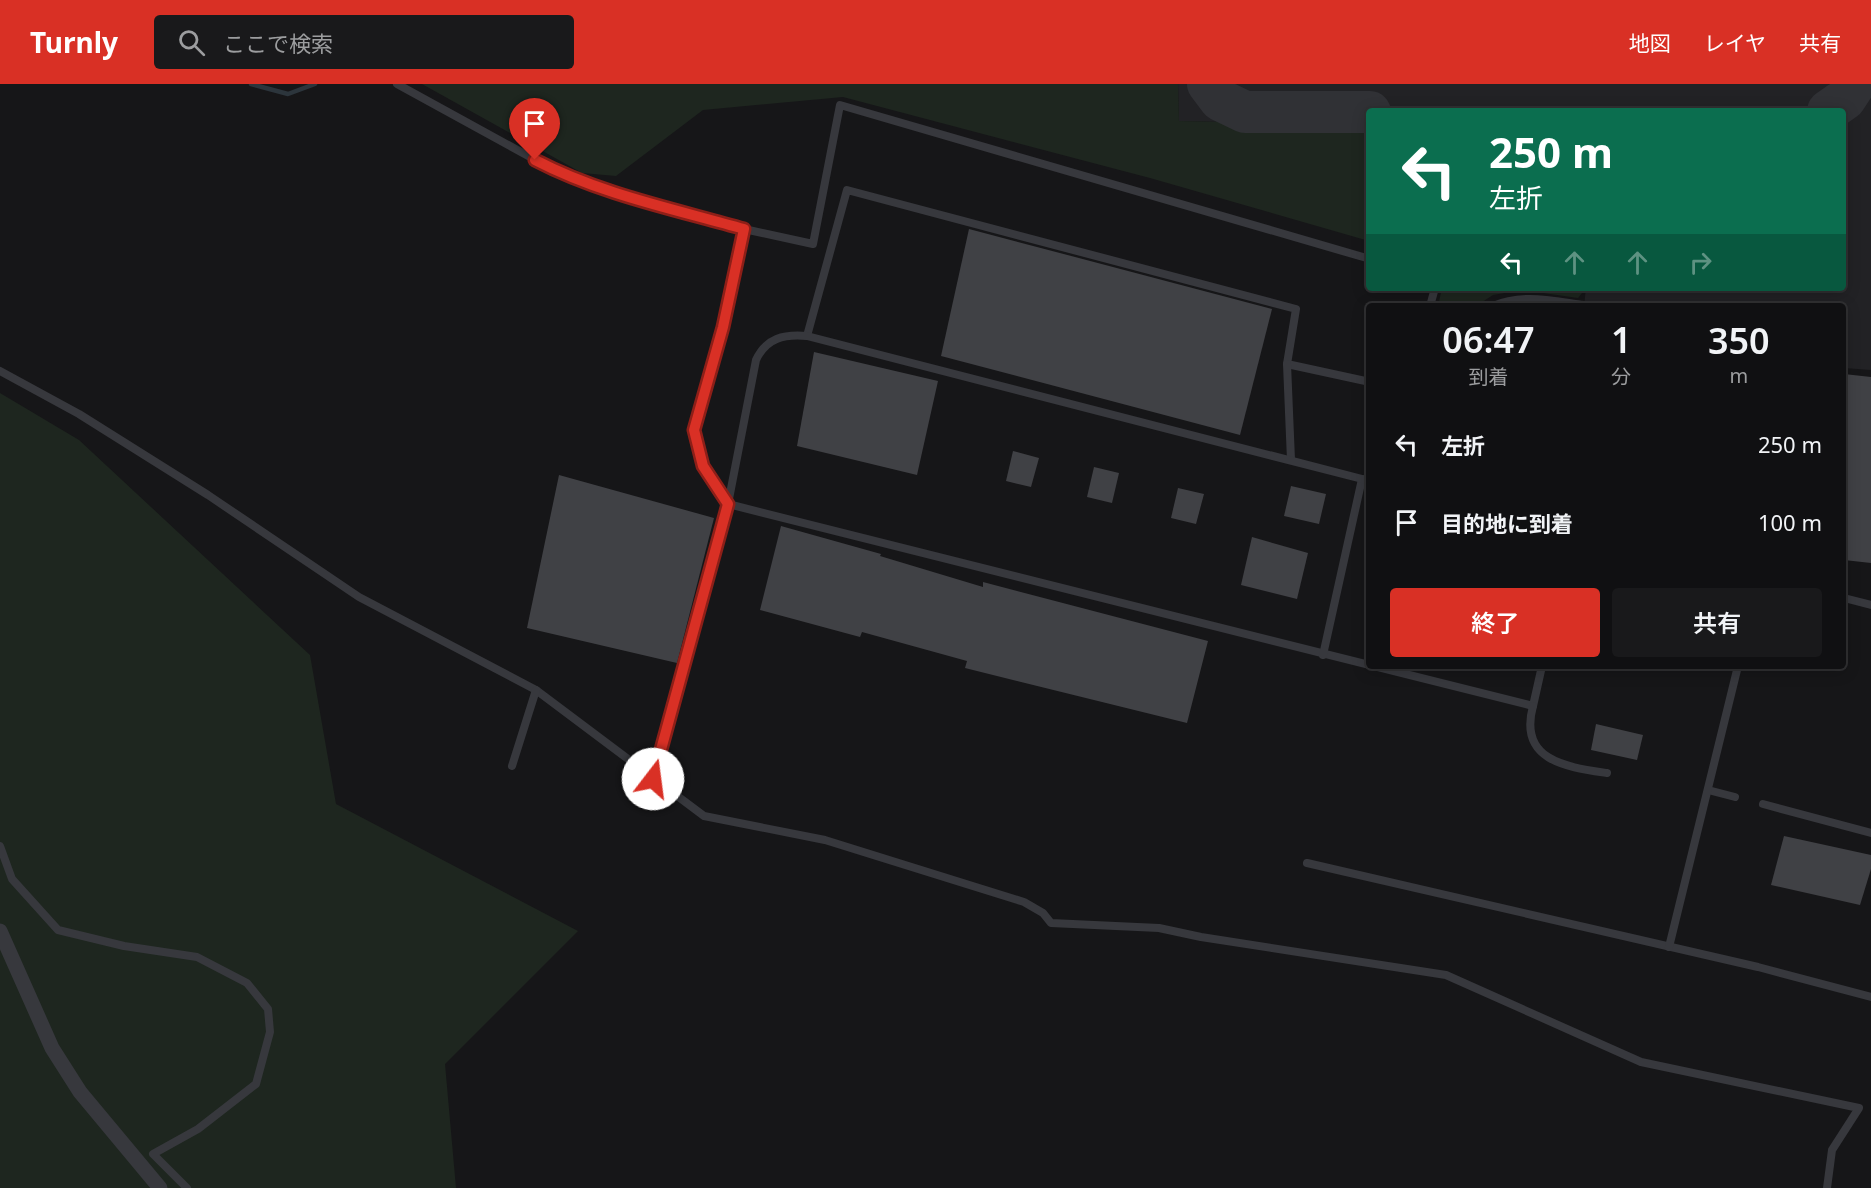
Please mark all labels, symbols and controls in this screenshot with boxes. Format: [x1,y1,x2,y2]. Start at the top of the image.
search box [154,15,574,69]
text: Turnly [30,23,118,61]
icon: search [175,26,208,59]
text: ここで検索 [223,28,333,58]
text: 地図 [1629,29,1671,57]
text: レイヤ [1704,29,1766,57]
text: 共有 [1799,29,1841,57]
pin [509,98,560,160]
icon: arrive [518,107,551,140]
text: 250 m [1489,123,1613,180]
icon: left [1390,132,1468,210]
text: 左折 [1489,179,1543,216]
icon: left [1495,246,1528,279]
icon: ahead [1558,246,1591,279]
icon: ahead [1621,246,1654,279]
icon: right [1684,246,1717,279]
text: 06:47 [1442,315,1535,364]
text: 1 [1611,315,1632,364]
text: 350 [1708,316,1770,365]
text: m [1729,362,1748,389]
text: 到着 [1468,363,1508,390]
text: 分 [1611,363,1631,390]
icon: left [1390,428,1423,461]
text: 250 m [1758,429,1822,459]
text: 左折 [1441,430,1485,460]
icon: arrive [1390,506,1423,539]
text: 100 m [1758,507,1822,537]
text: 目的地に到着 [1441,508,1573,538]
button: 終了 [1390,588,1600,657]
button: 共有 [1612,588,1822,657]
position arrow [621,747,685,811]

